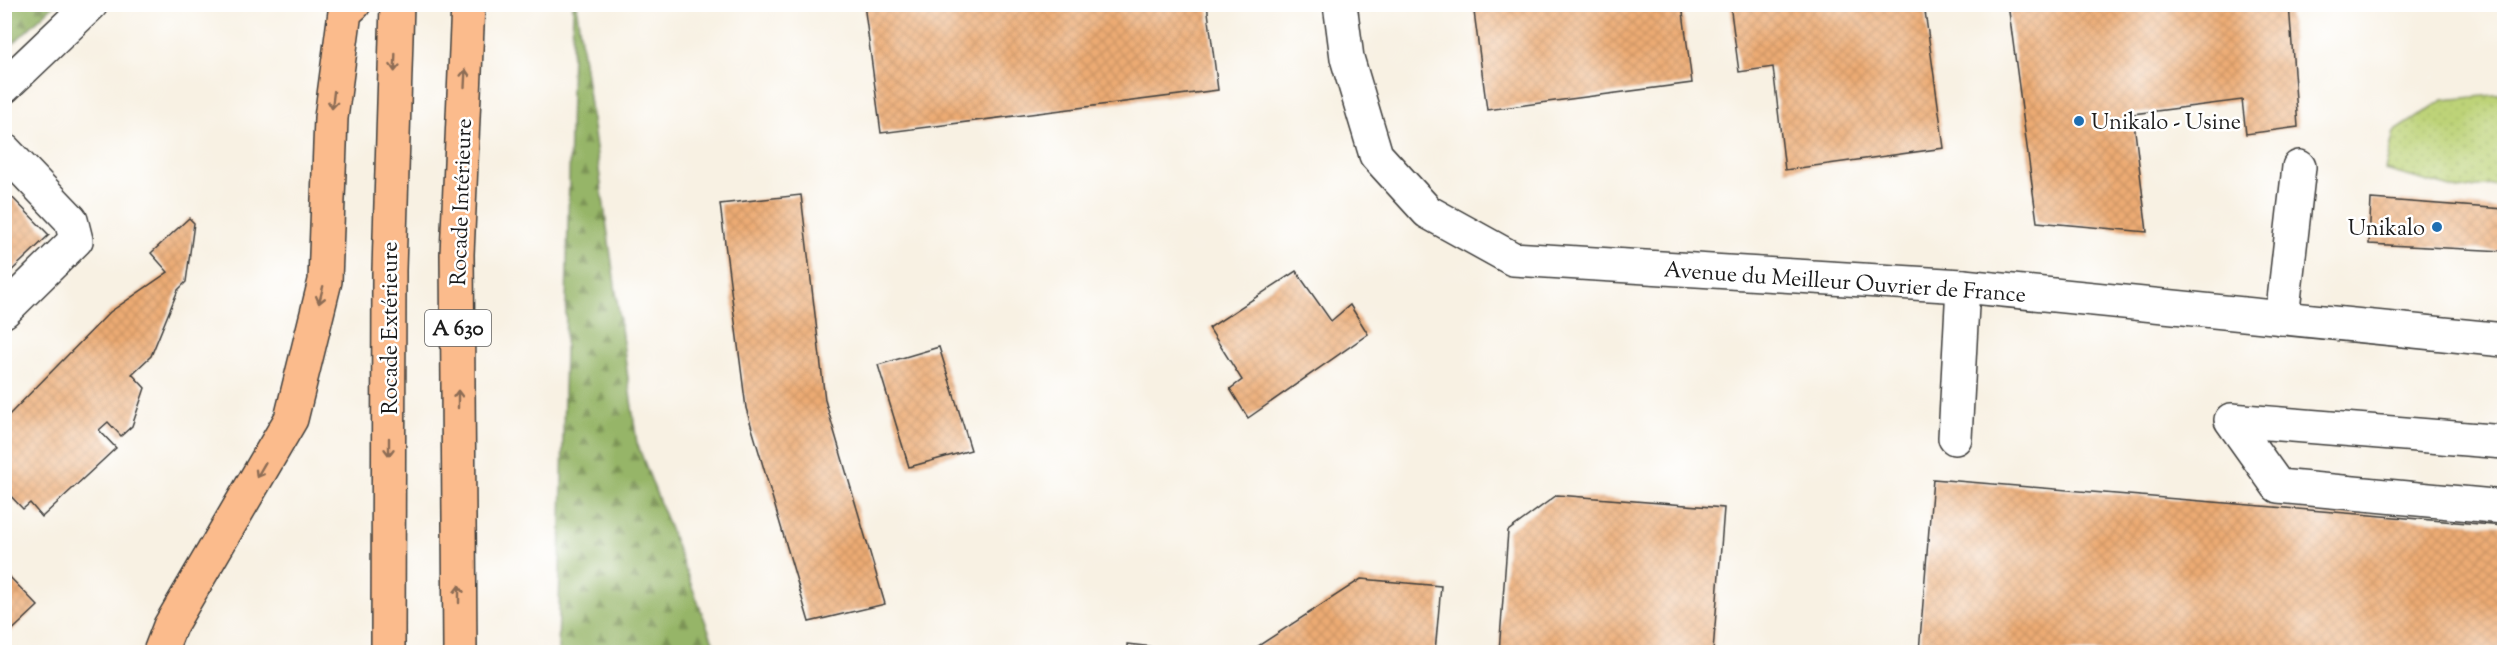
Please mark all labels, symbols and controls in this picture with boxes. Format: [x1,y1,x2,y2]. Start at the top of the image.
one-way arrow [390,52,401,72]
one-way arrow [459,69,470,89]
one-way arrow [328,90,339,110]
place label: Unikalo - Usine [2091,108,2241,140]
marker: Unikalo - Usine [2072,114,2086,128]
street label: Rocade Intérieure [444,118,482,286]
place label: Unikalo [2348,214,2425,246]
marker: Unikalo [2430,220,2444,234]
street label: Rocade Extérieure [376,242,408,414]
street label: Avenue du Meilleur Ouvrier de France [1663,255,2027,313]
one-way arrow [315,285,327,304]
road number: A 630 [425,310,491,346]
one-way arrow [452,390,464,410]
one-way arrow [383,436,395,456]
one-way arrow [255,461,267,478]
one-way arrow [453,585,465,605]

